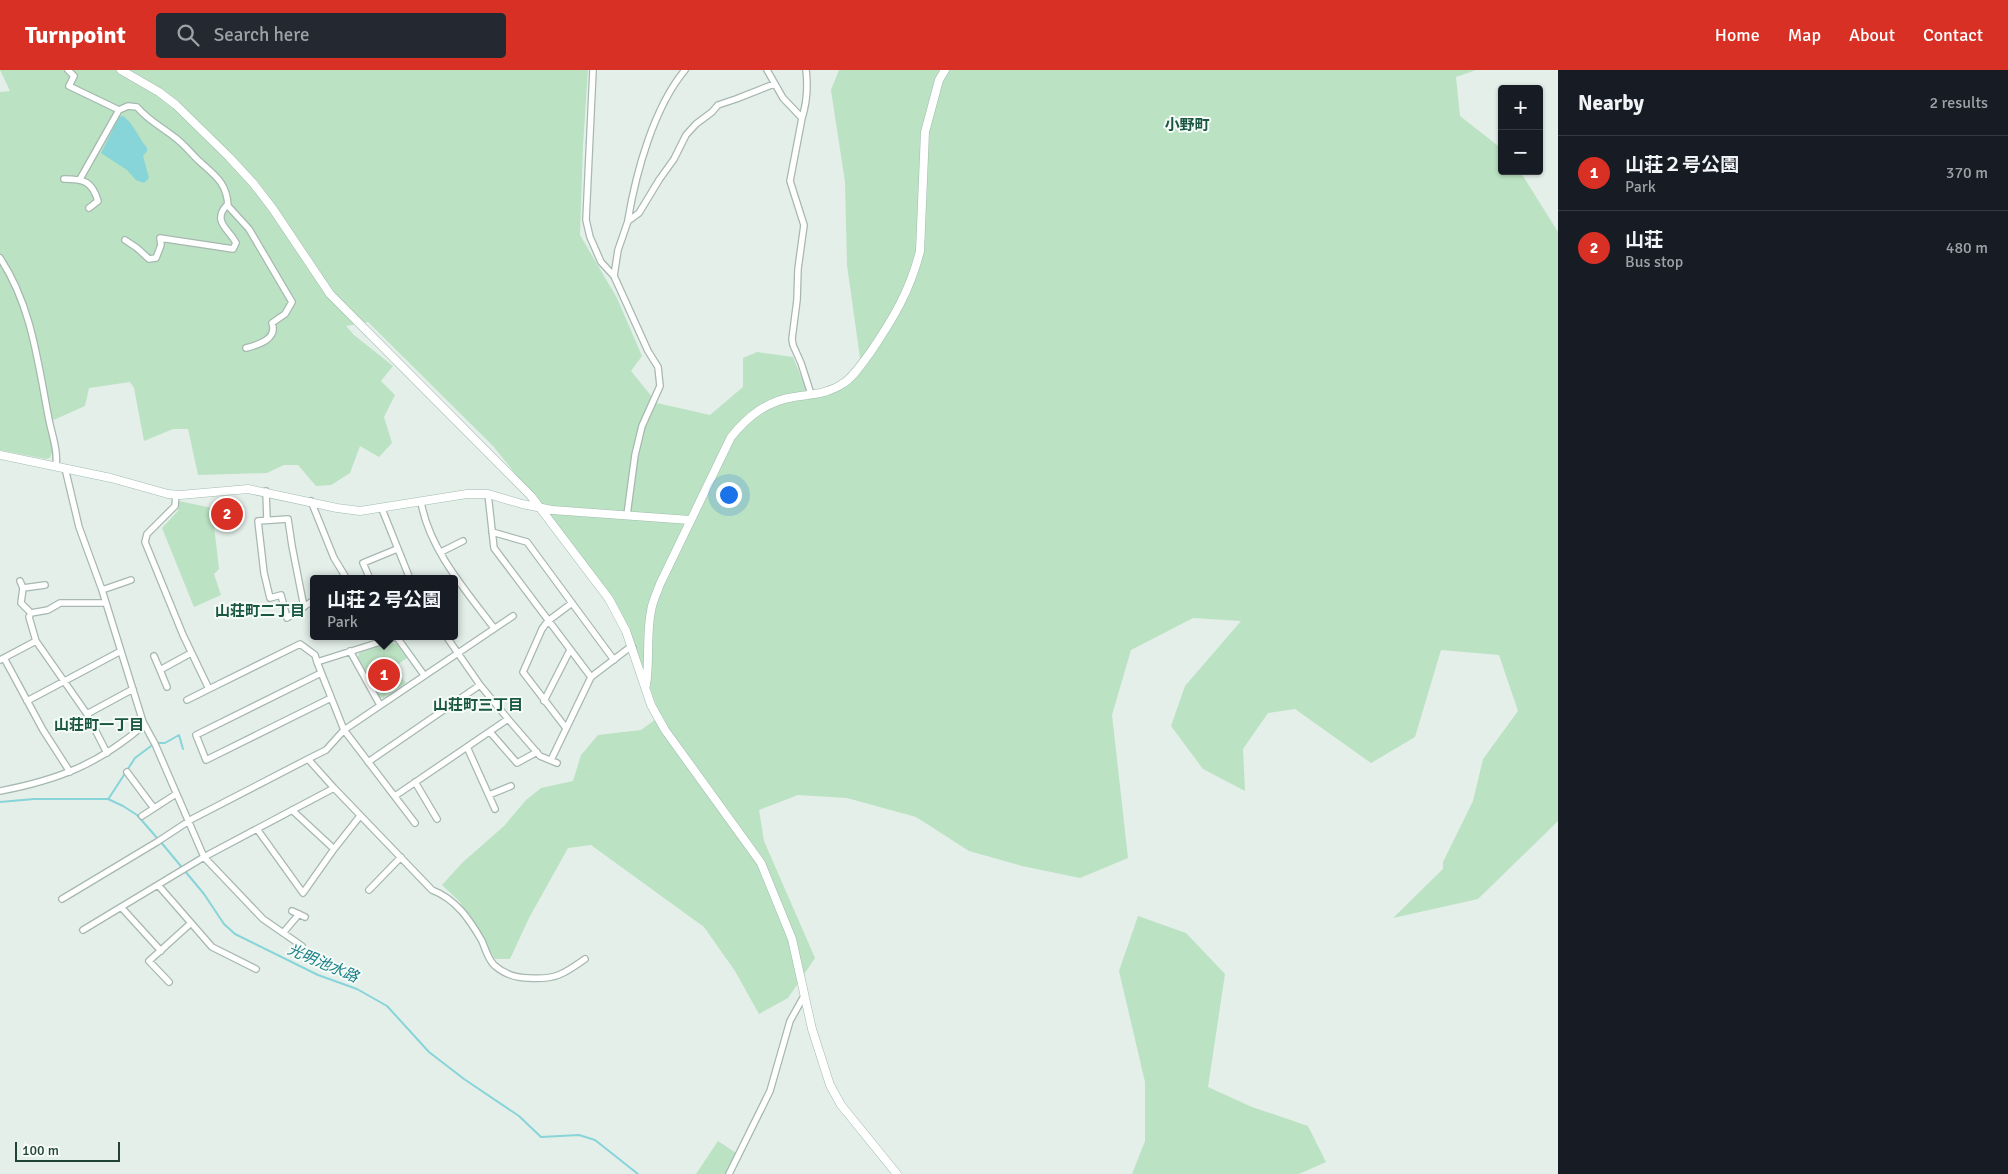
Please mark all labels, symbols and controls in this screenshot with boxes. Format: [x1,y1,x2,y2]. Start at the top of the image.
search box [156,13,506,58]
text: Turnpoint [25,20,126,50]
icon: search [174,21,202,49]
text: Search here [214,23,309,47]
text: Home [1715,24,1760,46]
text: Map [1788,24,1821,46]
text: About [1849,24,1895,46]
text: Contact [1923,24,1983,46]
map controls [1498,85,1543,175]
button: + [1498,85,1543,130]
text: Nearby [1578,90,1644,116]
text: 2 results [1929,93,1988,113]
district label: 小野町 [1164,116,1210,134]
button: − [1498,130,1543,175]
text: 山荘２号公園 [1625,153,1739,177]
text: 1 [1590,163,1598,183]
text: 370 m [1946,163,1988,183]
text: Park [1625,177,1656,197]
text: 山荘 [1625,228,1663,252]
text: 2 [1590,238,1598,258]
text: 480 m [1946,238,1988,258]
text: Bus stop [1625,252,1683,272]
your location [716,482,742,508]
pin: 2 [211,495,243,533]
popup [310,575,458,640]
text: 山荘２号公園 [327,588,441,612]
district label: 山荘町二丁目 [215,602,305,620]
text: Park [327,612,358,632]
pin: 1 [368,656,400,694]
district label: 山荘町三丁目 [433,696,523,714]
district label: 山荘町一丁目 [54,716,144,734]
water label: 光明池水路 [285,940,363,987]
scale bar [15,1139,120,1162]
text: 100 m [22,1142,59,1159]

